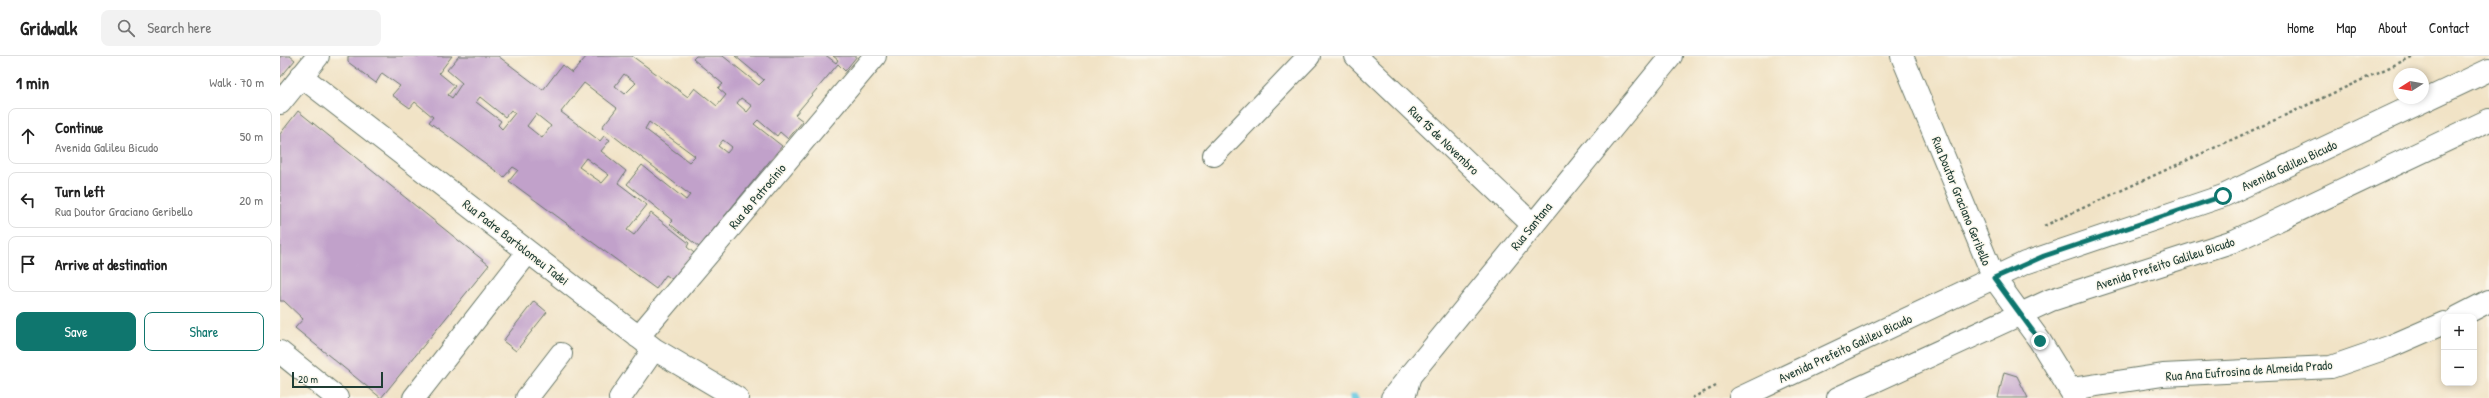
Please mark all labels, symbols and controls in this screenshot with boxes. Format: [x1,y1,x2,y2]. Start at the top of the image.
search box [101,10,381,46]
text: Gridwalk [20,15,77,41]
icon: search [115,17,137,39]
text: Search here [147,17,211,38]
text: Home [2287,18,2314,37]
text: Map [2336,18,2356,37]
text: About [2378,18,2407,37]
text: Contact [2429,18,2469,37]
north arrow [2393,68,2429,104]
text: 1 min [16,71,49,94]
text: Walk · 70 m [209,73,264,91]
street label: Rua 15 de Novembro [1404,101,1484,179]
text: Continue [55,117,103,138]
icon: ahead [17,125,39,147]
text: 50 m [240,127,263,145]
street label: Rua Doutor Graciano Geribello [1928,134,1996,268]
street label: Avenida Galileu Bicudo [2238,135,2340,195]
text: Avenida Galileu Bicudo [55,138,158,156]
street label: Rua do Patrocínio [724,159,790,233]
text: Turn left [55,181,105,202]
route start [2214,187,2232,205]
icon: left [17,189,39,211]
text: 20 m [239,191,263,209]
street label: Rua Padre Bartolomeu Tadei [459,195,573,289]
street label: Rua Santana [1506,198,1556,254]
text: Rua Doutor Graciano Geribello [55,202,193,220]
street label: Avenida Prefeito Galileu Bicudo [2093,232,2237,294]
icon: arrive [17,253,39,275]
text: Arrive at destination [55,254,167,275]
street label: Avenida Prefeito Galileu Bicudo [1775,309,1915,387]
button: Save [16,312,136,351]
button: Share [144,312,264,351]
map controls [2441,314,2477,386]
button: + [2441,314,2477,350]
route end [2031,332,2049,350]
button: − [2441,350,2477,386]
street label: Rua Ana Eufrosina de Almeida Prado [2165,355,2333,385]
scale bar [292,370,383,389]
text: 20 m [298,372,318,386]

